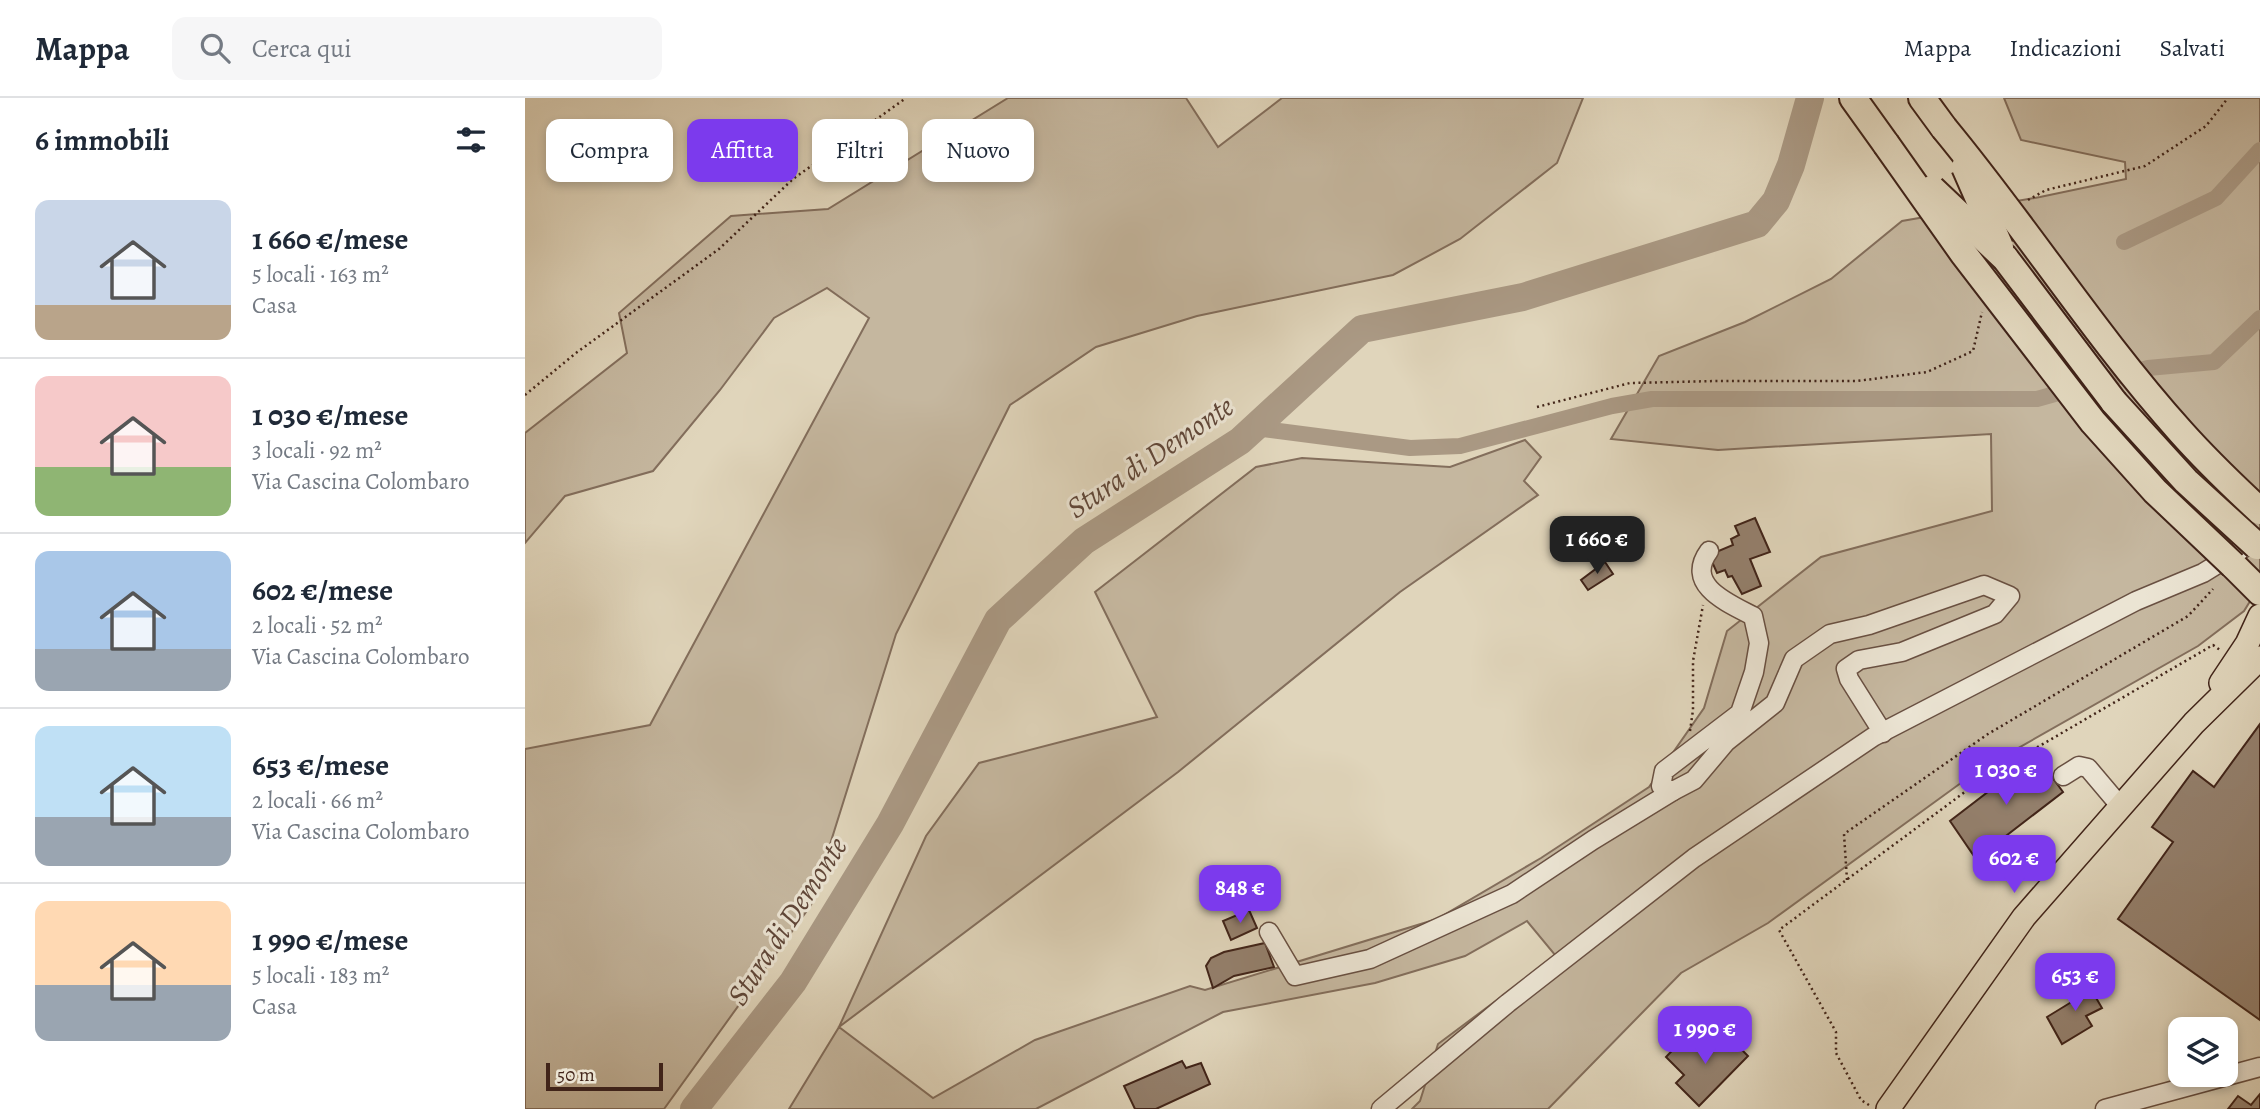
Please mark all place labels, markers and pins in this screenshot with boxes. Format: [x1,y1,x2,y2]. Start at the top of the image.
pin: 1 660 € [1532,517,1662,576]
pin: 1 030 € [1941,748,2071,807]
pin: 602 € [1965,836,2063,895]
pin: 848 € [1191,866,1289,925]
pin: 653 € [2026,954,2124,1013]
pin: 1 990 € [1640,1006,1770,1066]

